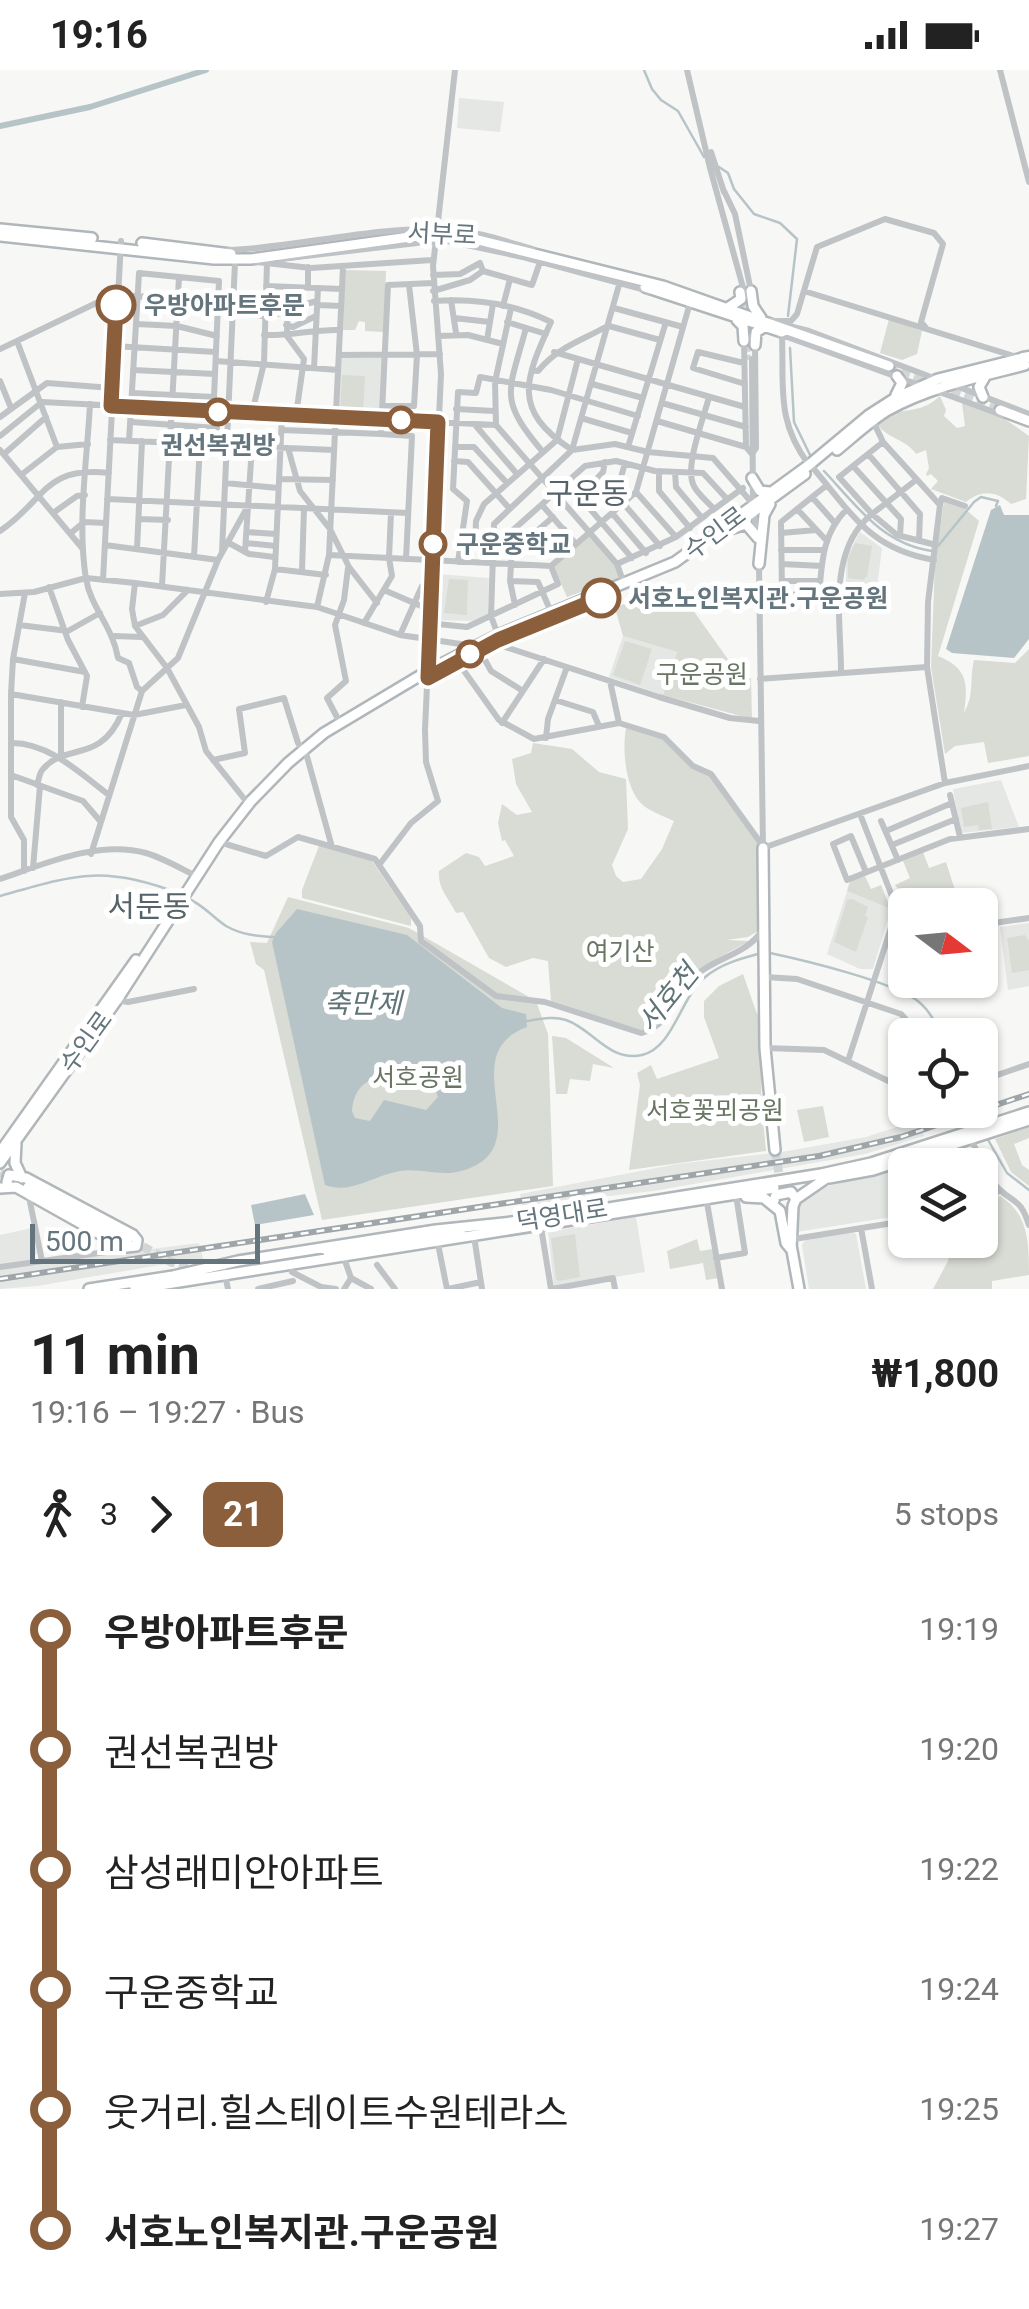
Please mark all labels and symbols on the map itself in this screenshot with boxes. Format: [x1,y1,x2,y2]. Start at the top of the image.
street label: 서부로 [407,218,477,250]
marker: 우방아파트후문 [97,286,135,324]
place label: 우방아파트후문 [144,291,305,320]
marker: 권선복권방 [205,399,231,425]
unlabelled marker [388,407,414,433]
place label: 권선복권방 [160,431,276,460]
district label: 구운동 [546,476,628,511]
street label: 수인로 [679,501,751,565]
place label: 구운중학교 [456,530,571,559]
marker: 구운중학교 [420,531,446,557]
marker: 서호노인복지관.구운공원 [582,579,620,617]
place label: 서호노인복지관.구운공원 [628,584,888,613]
unlabelled marker [457,641,483,667]
park label: 구운공원 [656,660,748,689]
north arrow [888,888,998,998]
district label: 서둔동 [108,889,190,924]
park label: 여기산 [585,937,655,966]
water label: 서호천 [631,955,707,1038]
water label: 축만제 [324,987,405,1020]
street label: 수인로 [54,1006,118,1078]
park label: 서호공원 [372,1063,464,1092]
park label: 서호꽃뫼공원 [646,1096,784,1125]
street label: 덕영대로 [514,1193,610,1237]
scale bar [30,1219,260,1264]

